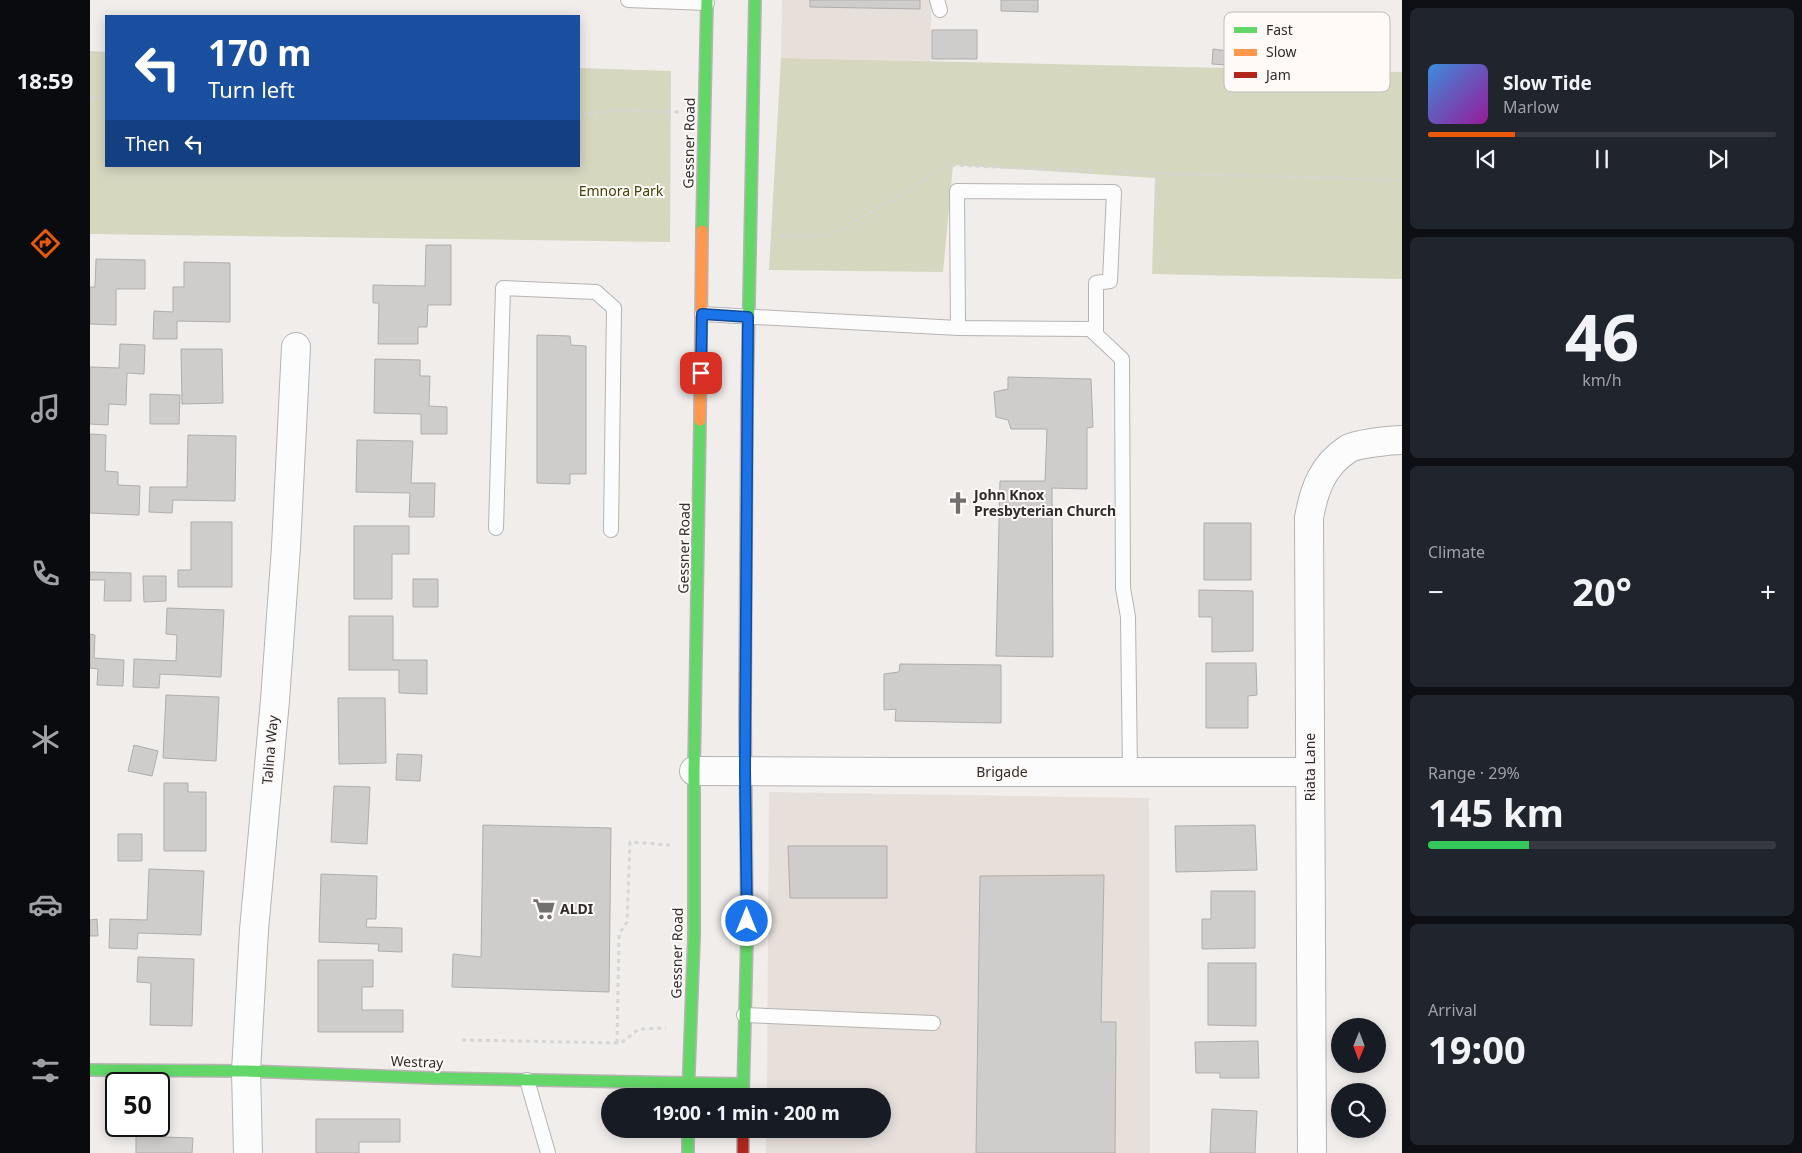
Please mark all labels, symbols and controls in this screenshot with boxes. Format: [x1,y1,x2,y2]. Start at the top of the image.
legend [1224,12,1390,92]
text: Fast [1266,20,1293,39]
text: 170 m [208,29,311,76]
icon: left [125,35,190,100]
text: Slow [1266,42,1297,61]
text: 18:59 [17,65,73,95]
text: Jam [1264,65,1291,84]
text: Slow Tide [1503,70,1592,96]
text: Turn left [208,74,295,104]
text: Marlow [1503,96,1559,118]
street label: Gessner Road [678,97,699,189]
icon: left [180,130,208,158]
text: Then [125,131,170,157]
icon: previous [1472,145,1500,173]
icon: pause [1588,145,1616,173]
icon: next [1704,145,1732,173]
park label: Emnora Park [579,181,664,200]
icon: directions [28,226,63,261]
text: 46 [1565,292,1639,380]
pin [680,352,722,394]
icon: arrive [687,359,715,387]
text: km/h [1582,369,1622,391]
icon: music [28,391,63,426]
place label: John Knox Presbyterian Church [972,485,1116,520]
church icon: John Knox Presbyterian Church [945,490,971,516]
street label: Gessner Road [673,502,694,594]
text: Climate [1428,541,1485,563]
icon: phone [28,556,63,591]
text: 20° [1572,565,1632,617]
text: − [1428,572,1444,610]
text: + [1760,572,1776,610]
street label: Talina Way [257,714,282,785]
icon: climate [28,722,63,757]
street label: Riata Lane [1300,733,1319,801]
street label: Brigade [976,762,1028,781]
text: Range · 29% [1428,762,1520,784]
text: 145 km [1428,786,1564,838]
icon: car [28,887,63,922]
position arrow [720,894,772,946]
supermarket icon: ALDI [531,896,557,922]
place label: ALDI [560,899,593,918]
street label: Gessner Road [666,907,687,999]
text: Arrival [1428,999,1477,1021]
north arrow [1331,1018,1386,1072]
map controls [1331,1018,1386,1138]
text: 19:00 [1428,1023,1526,1075]
street label: Westray [390,1051,445,1072]
icon: filters [28,1053,63,1088]
speed limit sign: 50 [105,1072,170,1137]
button: search [1331,1083,1386,1138]
text: 19:00 · 1 min · 200 m [652,1100,840,1126]

